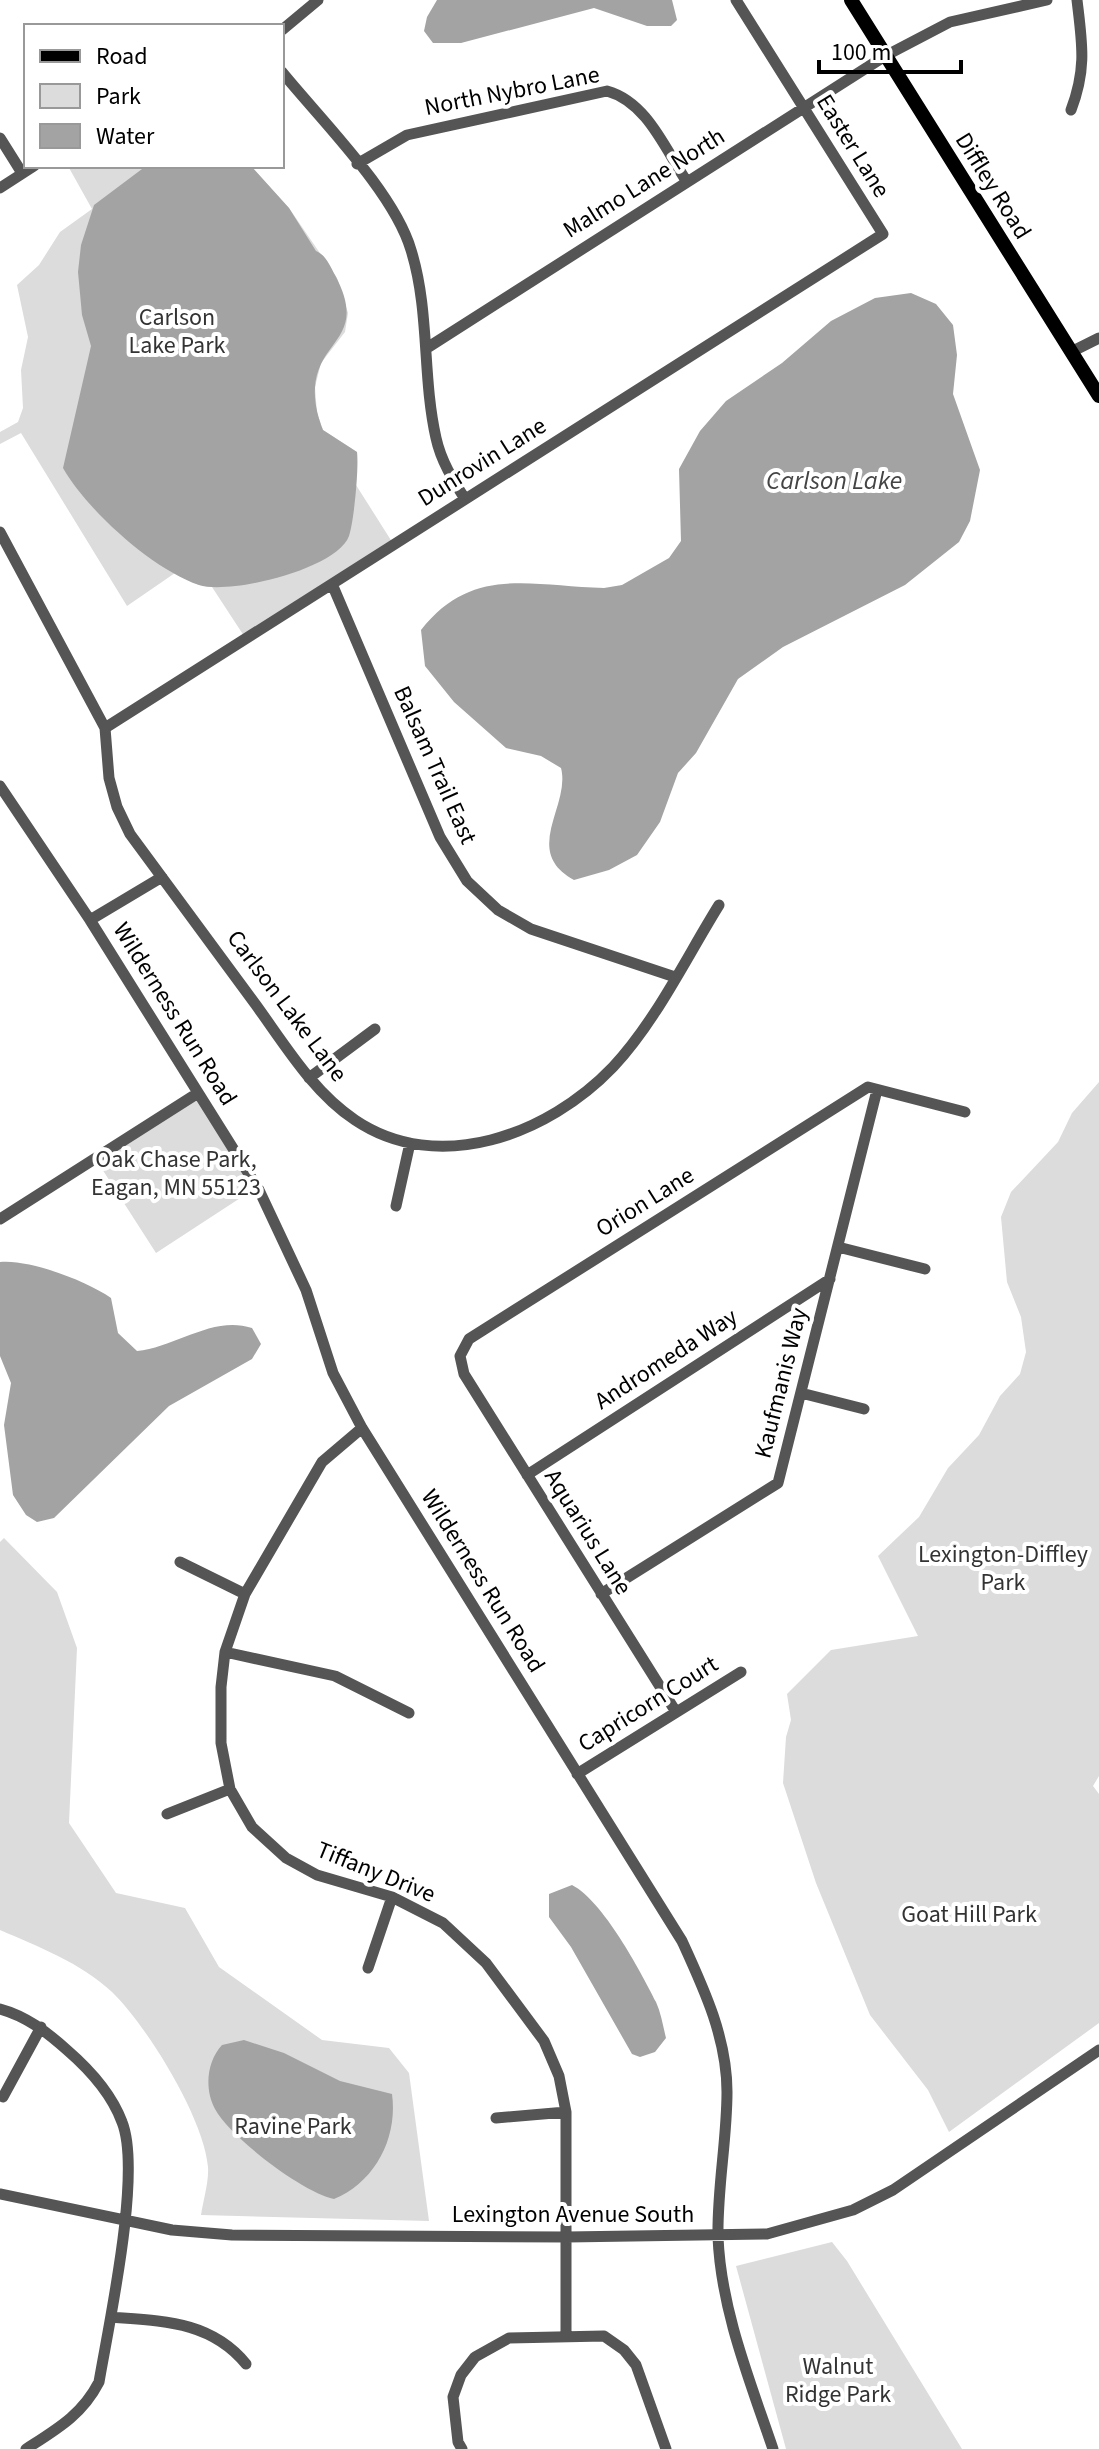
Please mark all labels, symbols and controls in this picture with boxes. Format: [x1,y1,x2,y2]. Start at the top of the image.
legend [24,24,284,168]
scale bar [819,24,961,74]
text: 100 m [831,35,891,70]
text: Road [96,39,148,74]
street label: North Nybro Lane [422,57,602,125]
text: Park [96,79,141,114]
street label: Easter Lane [807,88,899,204]
text: Water [96,119,155,154]
street label: Malmo Lane North [556,119,732,247]
street label: Diffley Road [946,126,1040,246]
park label: Carlson Lake Park [129,300,226,363]
street label: Dunrovin Lane [411,409,553,515]
water label: Carlson Lake [766,462,902,499]
street label: Balsam Trail East [384,680,486,850]
street label: Wilderness Run Road [104,915,246,1113]
street label: Carlson Lake Lane [218,923,356,1089]
park label: Oak Chase Park, Eagan, MN 55123 [91,1142,261,1205]
street label: Orion Lane [589,1158,701,1246]
street label: Andromeda Way [588,1300,744,1418]
street label: Kaufmanis Way [745,1304,817,1462]
street label: Aquarius Lane [535,1462,641,1602]
street label: Wilderness Run Road [412,1482,554,1680]
park label: Lexington-Diffley Park [918,1537,1088,1600]
street label: Capricorn Court [571,1647,725,1761]
street label: Tiffany Drive [311,1832,441,1912]
park label: Goat Hill Park [901,1897,1037,1932]
park label: Ravine Park [234,2109,352,2144]
street label: Lexington Avenue South [452,2197,694,2232]
park label: Walnut Ridge Park [785,2349,891,2412]

